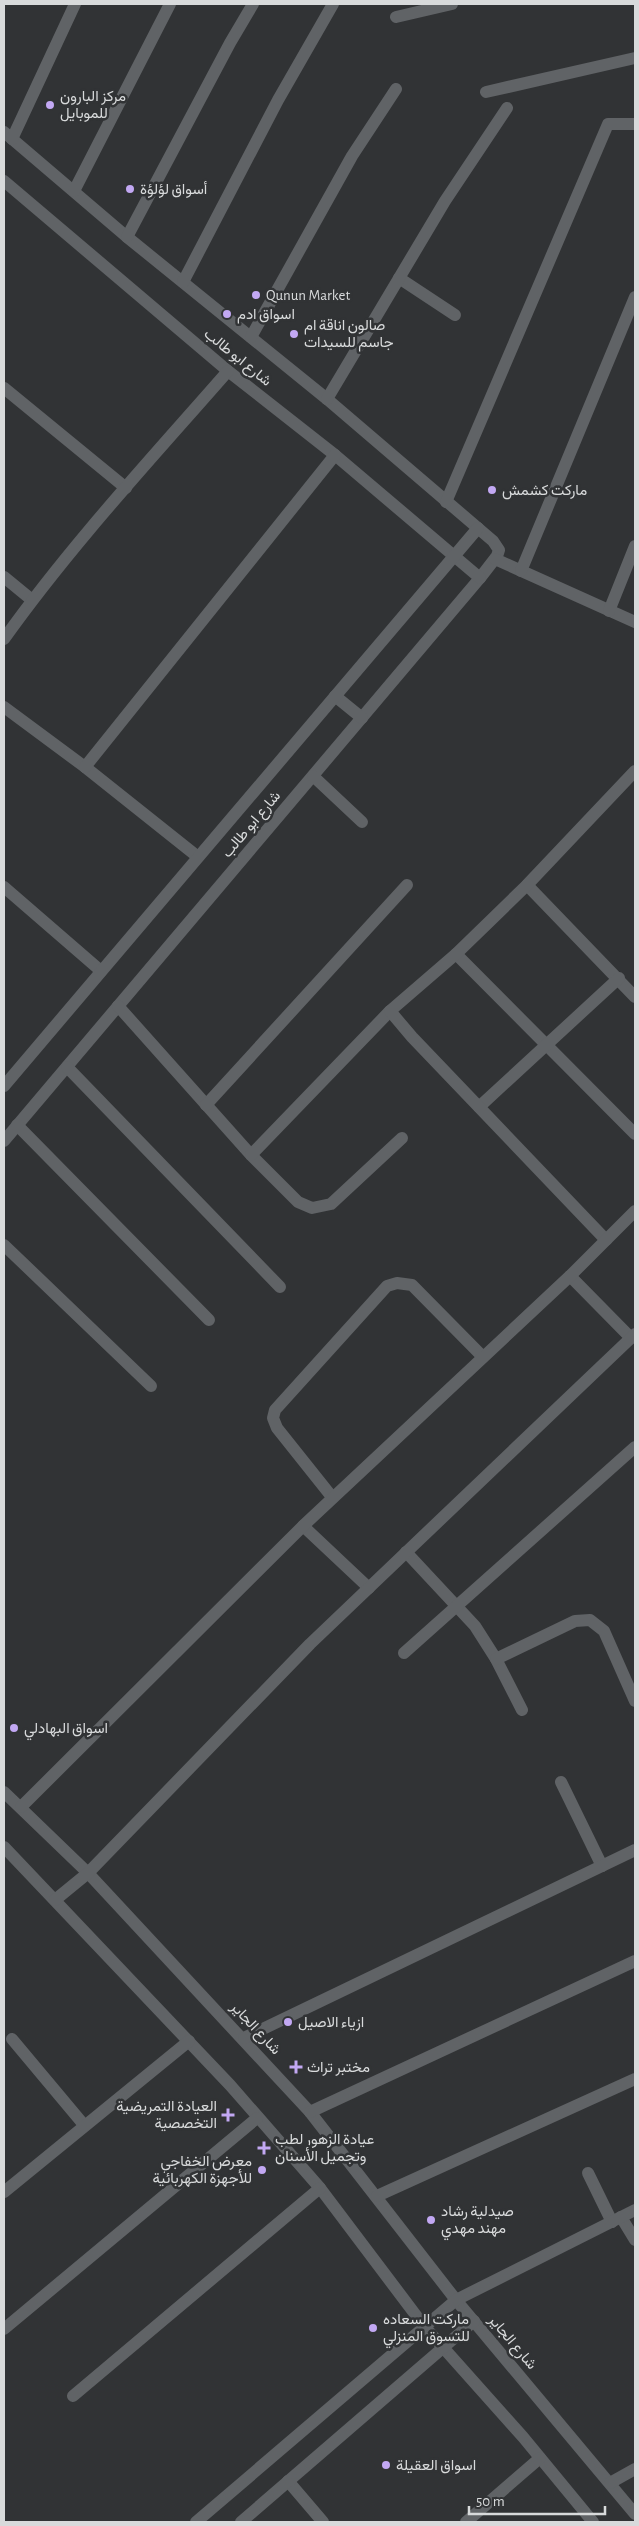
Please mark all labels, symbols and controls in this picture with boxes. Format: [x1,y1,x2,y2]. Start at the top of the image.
place label: مركز البارون للموبايل [60,89,126,122]
marker: مركز البارون للموبايل [44,99,56,111]
place label: أسواق لؤلؤة [140,181,208,198]
marker: أسواق لؤلؤة [124,183,136,195]
place label: Qunun Market [266,288,350,303]
marker: Qunun Market [250,289,262,301]
place label: اسواق ادم [237,307,295,324]
marker: اسواق ادم [221,308,233,320]
place label: صالون اناقة ام جاسم للسيدات [304,318,394,352]
street label: شارع ابو طالب [199,326,274,391]
marker: صالون اناقة ام جاسم للسيدات [288,328,300,340]
place label: ماركت كشمش [502,483,587,500]
marker: ماركت كشمش [486,484,498,496]
street label: شارع ابو طالب [219,788,286,862]
place label: اسواق البهادلي [24,1721,108,1741]
marker: اسواق البهادلي [8,1722,20,1734]
street label: شارع الجاير [225,1999,284,2060]
place label: ازياء الاصيل [298,2015,364,2031]
marker: ازياء الاصيل [282,2016,294,2028]
marker: مختبر تراث [289,2060,303,2074]
place label: مختبر تراث [307,2060,370,2076]
place label: العيادة التمريضية التخصصية [116,2099,217,2132]
marker: العيادة التمريضية التخصصية [221,2108,235,2122]
place label: عيادة الزهور لطب وتجميل الأسنان [275,2132,375,2165]
marker: عيادة الزهور لطب وتجميل الأسنان [257,2141,271,2155]
place label: معرض الخفاجي للأجهزة الكهربائية [153,2154,252,2187]
marker: معرض الخفاجي للأجهزة الكهربائية [256,2164,268,2176]
place label: صيدلية رشاد مهند مهدي [441,2204,514,2241]
marker: صيدلية رشاد مهند مهدي [425,2214,437,2226]
place label: ماركت السعاده للتسوق المنزلي [383,2312,470,2349]
street label: شارع الجاير [483,2312,540,2374]
marker: ماركت السعاده للتسوق المنزلي [367,2322,379,2334]
place label: اسواق العقيلة [396,2458,476,2474]
marker: اسواق العقيلة [380,2459,392,2471]
scale bar [469,2484,605,2516]
text: 50 m [476,2494,505,2509]

